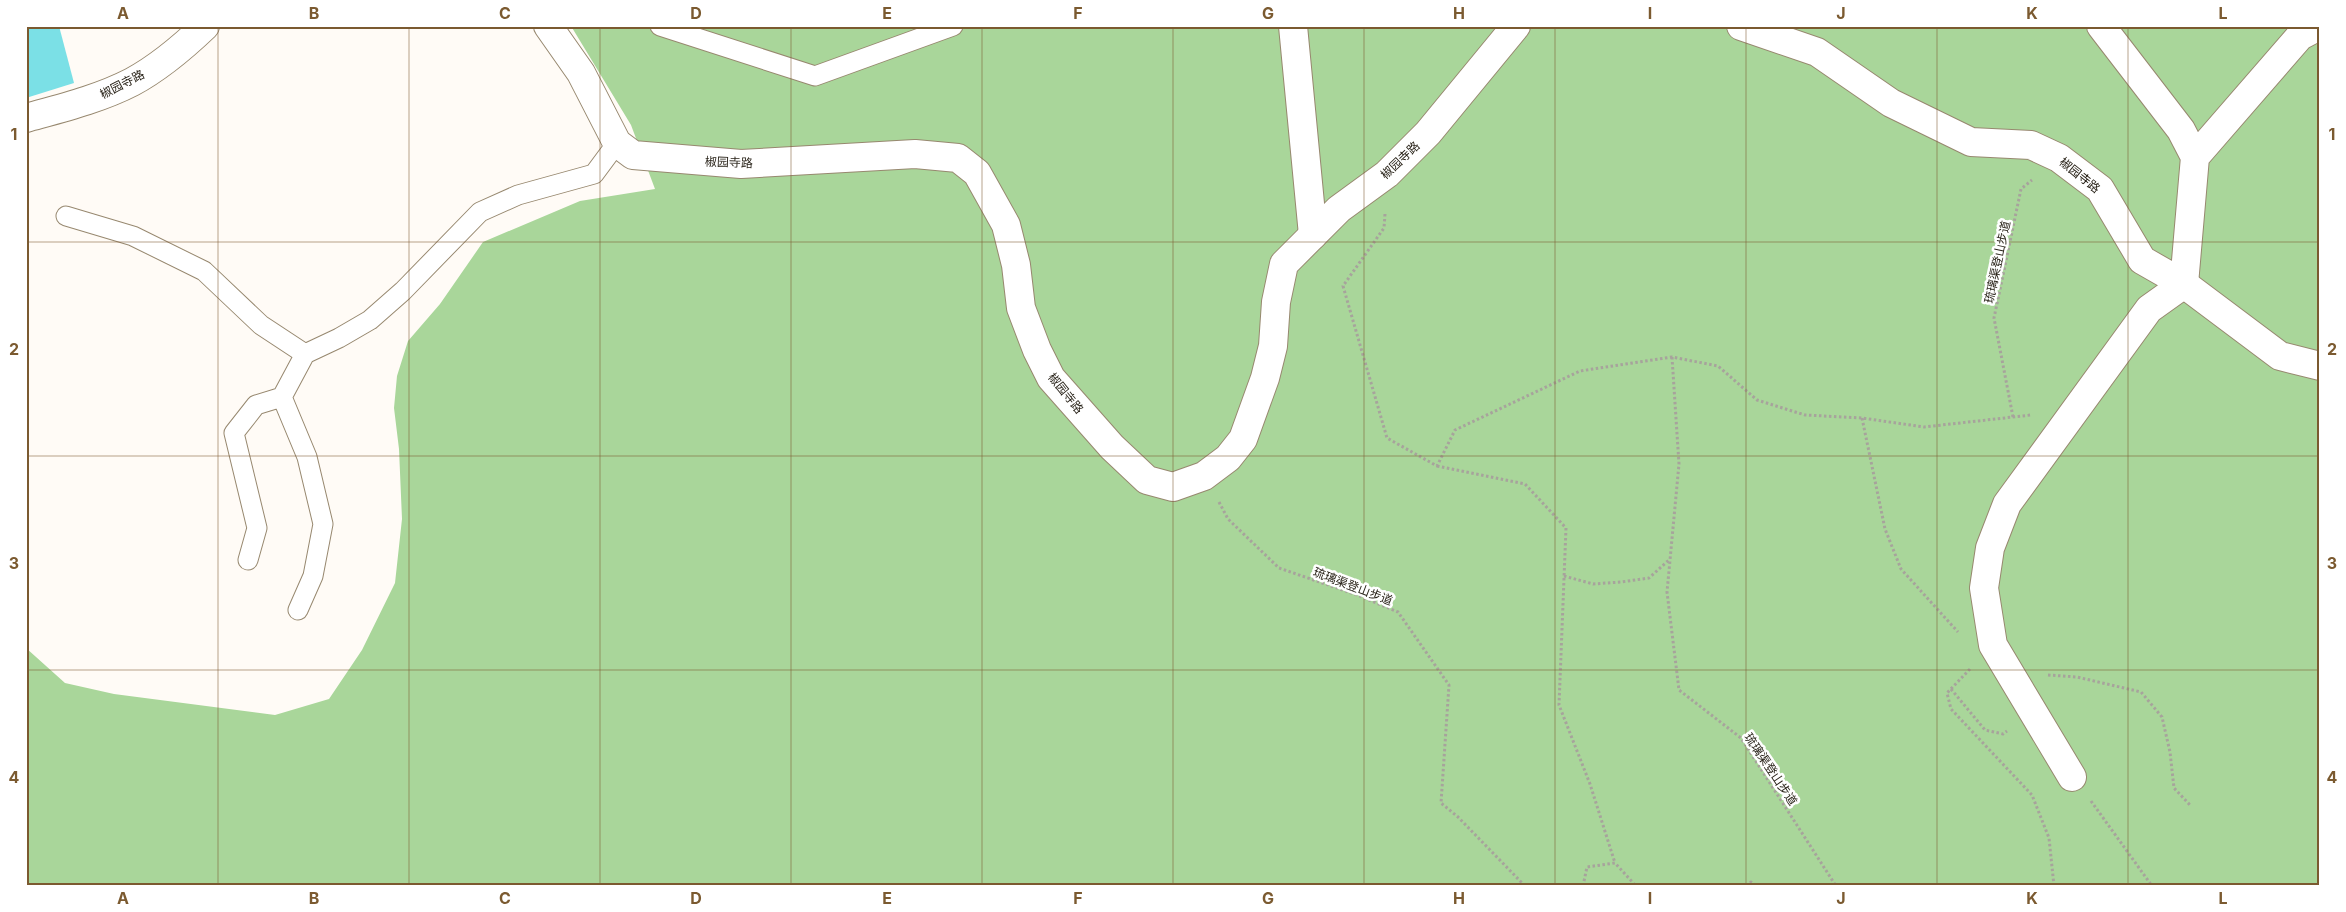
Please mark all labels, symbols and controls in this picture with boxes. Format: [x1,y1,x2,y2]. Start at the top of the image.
text: A [117,3,129,23]
text: B [309,3,319,23]
text: C [499,3,511,23]
text: D [690,3,702,23]
text: E [882,3,892,23]
text: F [1073,3,1083,23]
text: G [1262,3,1274,23]
text: H [1453,3,1465,23]
text: I [1648,3,1652,23]
text: J [1836,3,1846,23]
text: K [2026,3,2038,23]
text: L [2218,3,2228,23]
street label: 椒园寺路 [97,66,147,102]
text: 1 [11,124,17,144]
text: 1 [2329,124,2335,144]
street label: 椒园寺路 [1377,138,1423,182]
street label: 椒园寺路 [705,154,753,170]
street label: 椒园寺路 [2057,154,2103,196]
street label: 琉璃渠登山步道 [1981,219,2013,305]
text: 2 [9,339,19,359]
text: 2 [2327,339,2337,359]
street label: 椒园寺路 [1045,370,1087,416]
text: 3 [9,553,19,573]
text: 3 [2327,553,2337,573]
street label: 琉璃渠登山步道 [1311,564,1395,608]
street label: 琉璃渠登山步道 [1741,730,1801,808]
text: 4 [9,767,20,787]
text: 4 [2327,767,2338,787]
text: A [117,888,129,908]
text: B [309,888,319,908]
text: C [499,888,511,908]
text: D [690,888,702,908]
text: E [882,888,892,908]
text: F [1073,888,1083,908]
text: G [1262,888,1274,908]
text: H [1453,888,1465,908]
text: I [1648,888,1652,908]
text: J [1836,888,1846,908]
text: K [2026,888,2038,908]
text: L [2218,888,2228,908]

